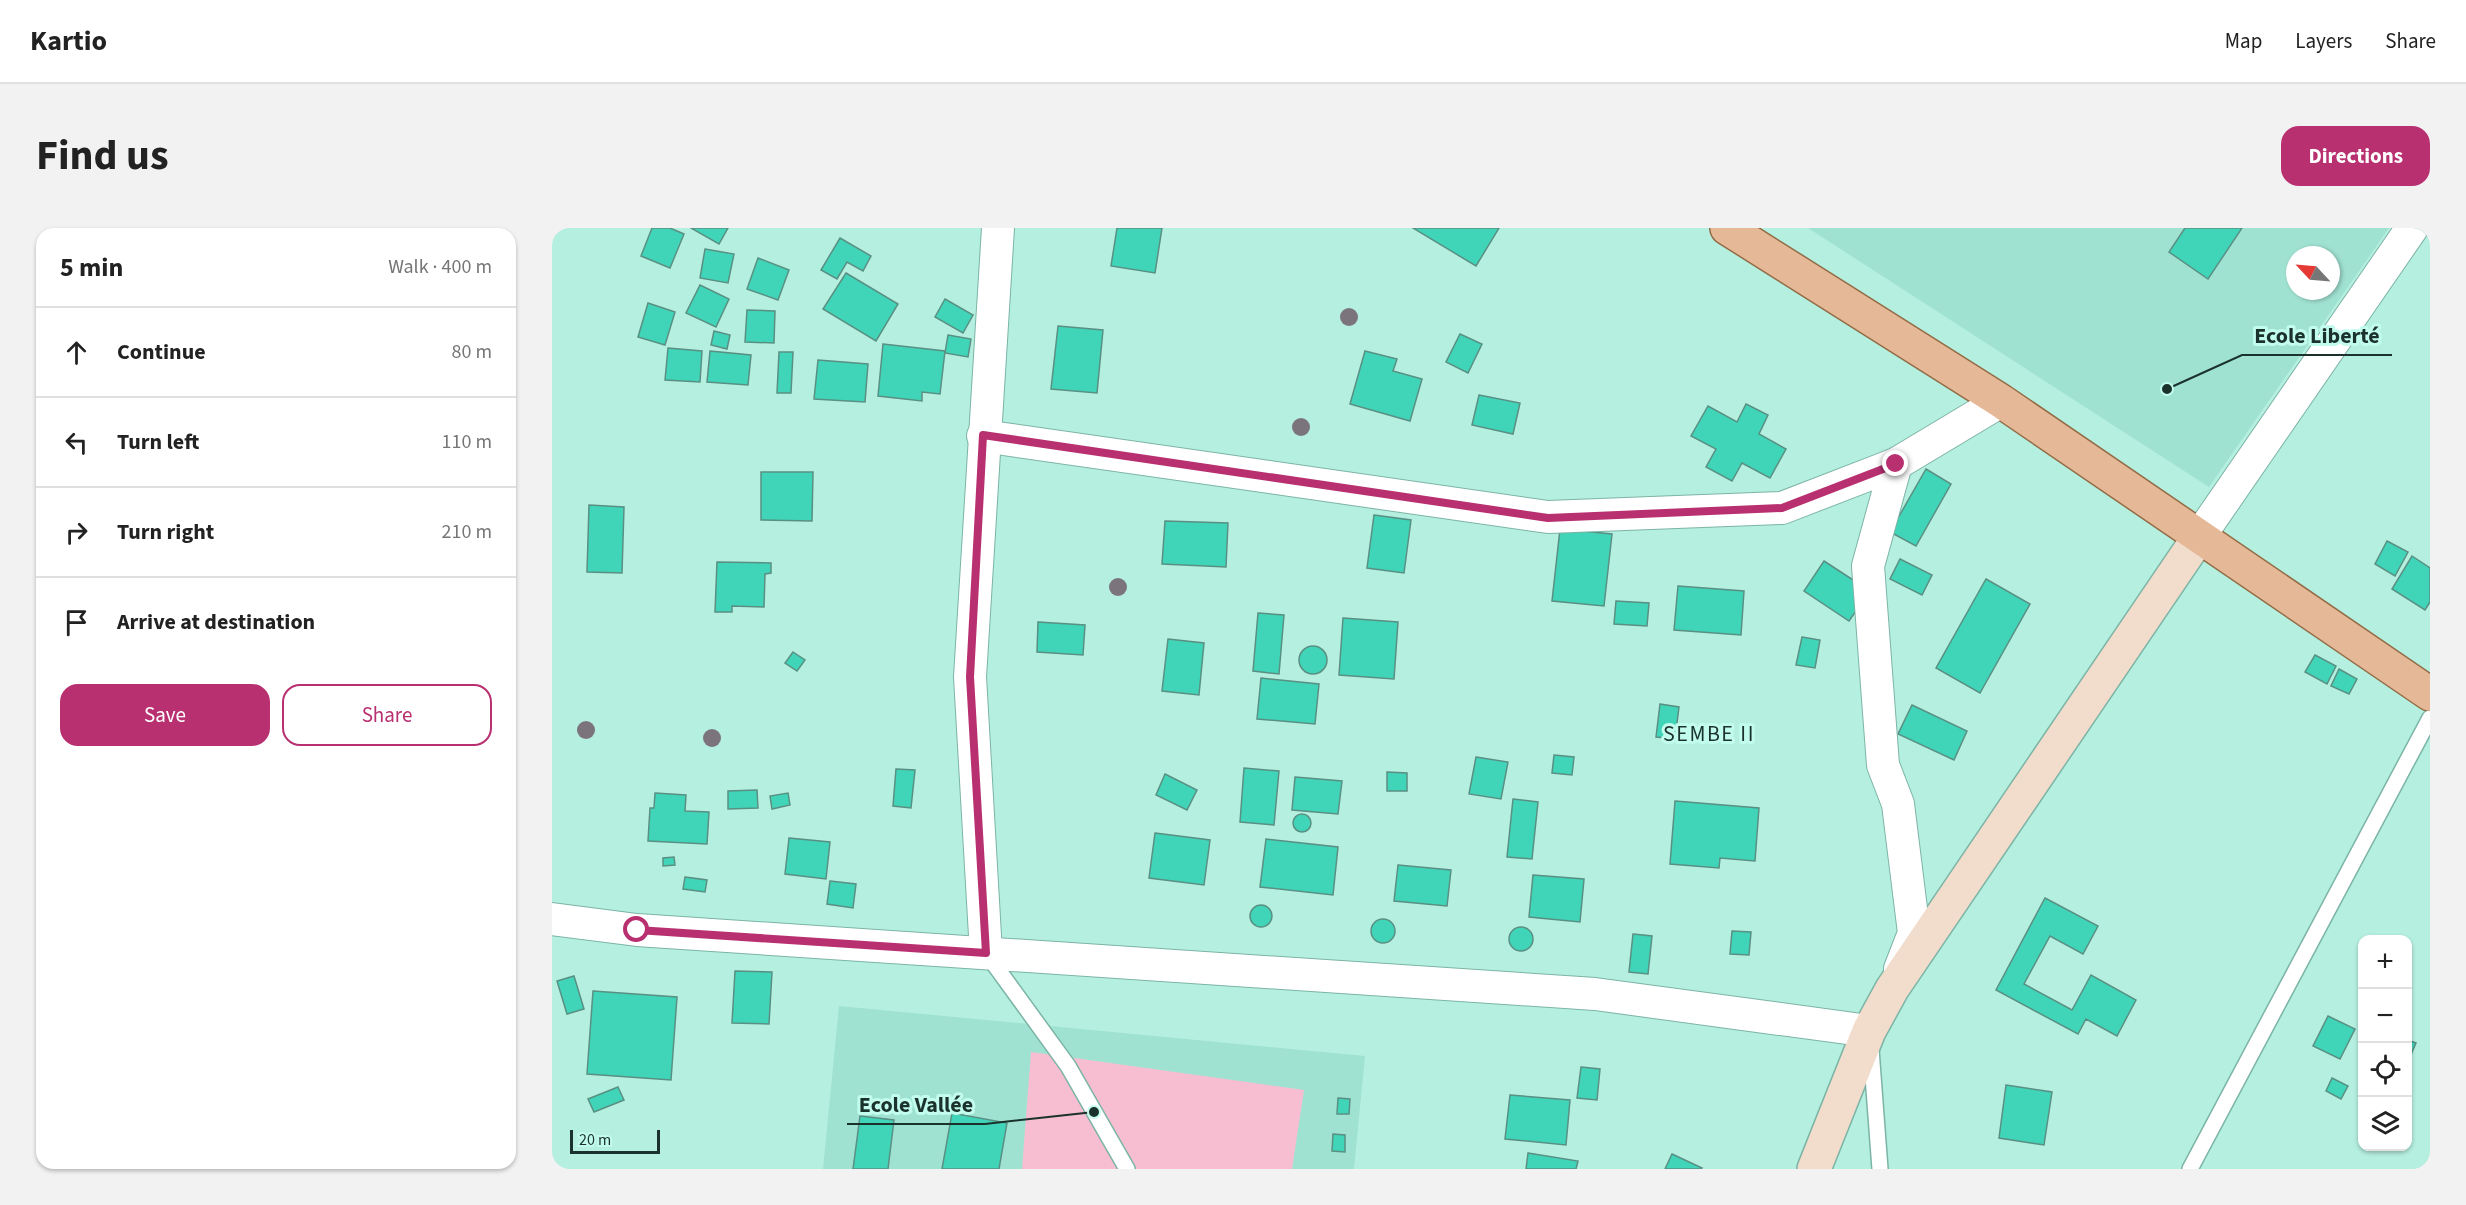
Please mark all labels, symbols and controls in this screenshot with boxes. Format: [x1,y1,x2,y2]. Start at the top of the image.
text: Kartio [30,21,107,61]
text: Map [2225,26,2262,56]
text: Layers [2295,26,2352,56]
text: Share [2385,26,2436,56]
text: Find us [36,126,169,186]
button: Directions [2281,126,2430,186]
north arrow [2286,246,2340,300]
text: 5 min [60,249,123,286]
text: Walk · 400 m [388,253,492,281]
callout: Ecole Liberté [2242,315,2392,355]
text: Ecole Liberté [2254,320,2380,352]
icon: ahead [60,336,93,369]
text: Continue [117,336,206,368]
text: 80 m [452,338,492,366]
icon: left [60,426,93,459]
text: Turn left [117,426,199,458]
text: 110 m [442,428,492,456]
route end [1882,450,1908,476]
icon: right [60,516,93,549]
text: Turn right [117,516,214,548]
text: 210 m [442,518,492,546]
icon: arrive [60,606,93,639]
text: Arrive at destination [117,606,315,638]
button: Save [60,684,270,746]
button: Share [282,684,492,746]
district label: SEMBE II [1663,718,1755,750]
route start [623,916,649,942]
map controls [2358,935,2412,1151]
button: + [2358,935,2412,989]
button: − [2358,989,2412,1043]
button: locate [2358,1043,2412,1097]
callout: Ecole Vallée [847,1084,985,1124]
text: Ecole Vallée [859,1089,973,1121]
button: layers [2358,1097,2412,1151]
scale bar [570,1127,660,1154]
text: 20 m [579,1129,611,1151]

